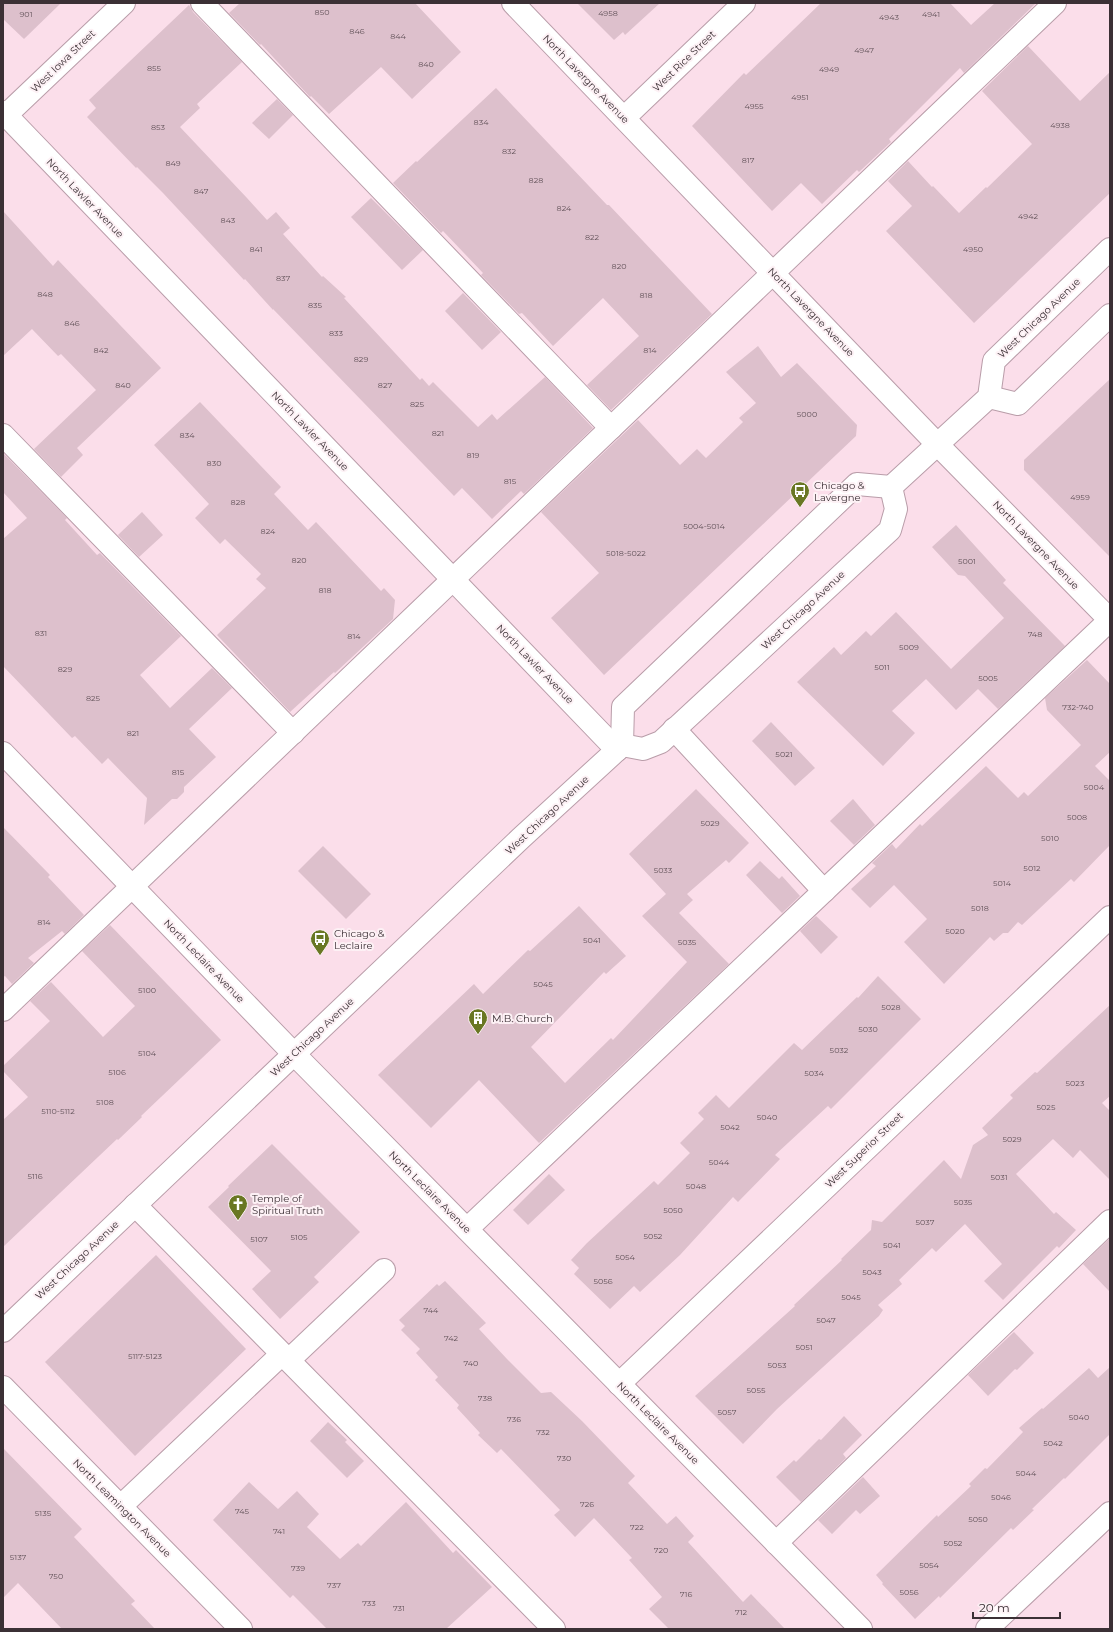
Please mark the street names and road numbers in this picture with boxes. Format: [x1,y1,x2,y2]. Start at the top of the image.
street label: West Iowa Street [28,27,98,95]
street label: West Rice Street [650,28,718,94]
street label: North Lavergne Avenue [540,32,632,126]
street label: North Lawler Avenue [44,156,126,240]
street label: North Lavergne Avenue [765,265,857,359]
street label: West Chicago Avenue [995,275,1083,361]
street label: North Lawler Avenue [269,389,351,473]
street label: North Lavergne Avenue [990,498,1082,592]
street label: West Chicago Avenue [758,568,848,652]
street label: North Lawler Avenue [494,622,576,706]
street label: West Chicago Avenue [502,773,592,857]
street label: North Leclaire Avenue [161,917,247,1005]
street label: West Chicago Avenue [267,995,357,1079]
street label: West Superior Street [822,1109,906,1191]
street label: North Leclaire Avenue [386,1148,474,1236]
street label: West Chicago Avenue [32,1218,122,1302]
street label: North Leclaire Avenue [614,1379,702,1467]
street label: North Leamington Avenue [70,1456,174,1560]

